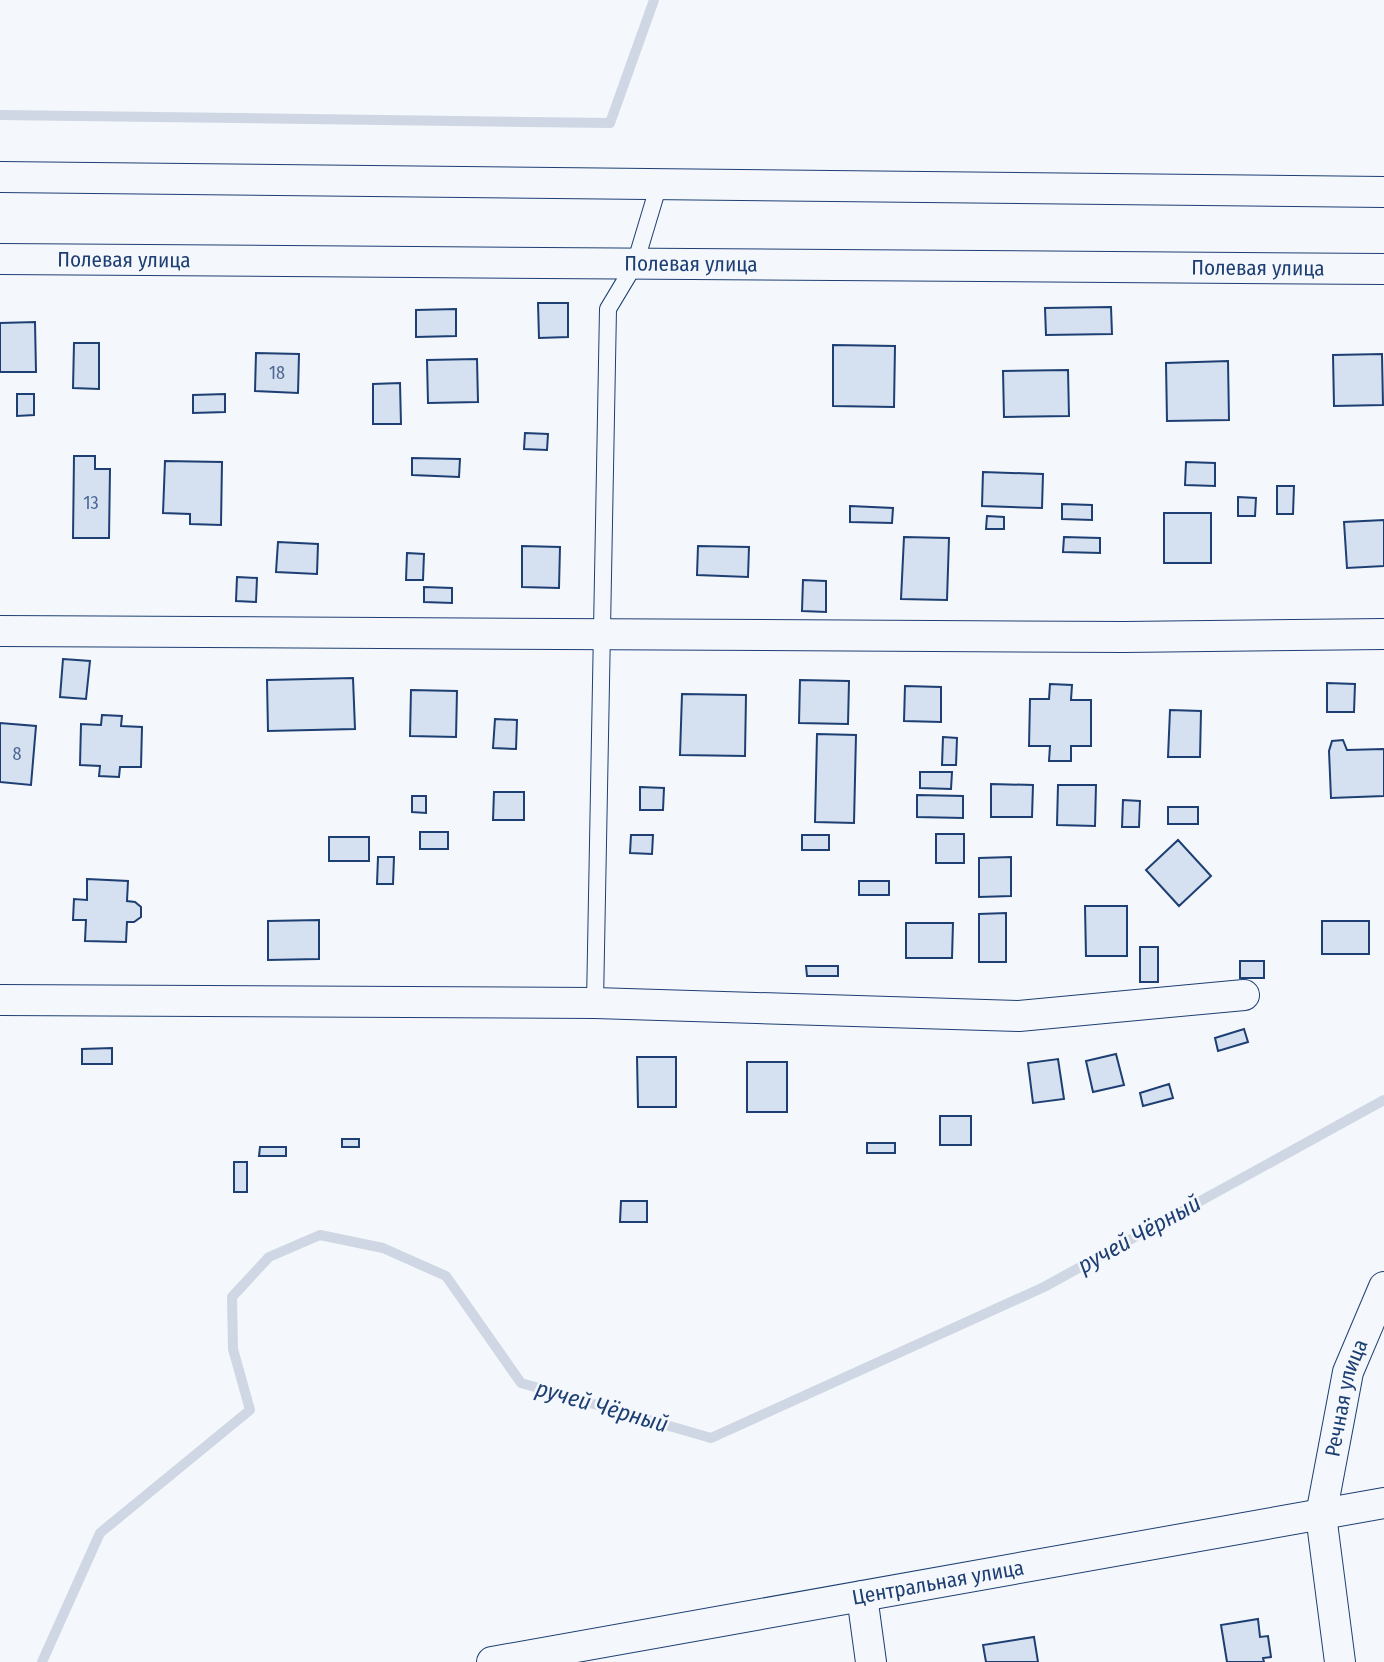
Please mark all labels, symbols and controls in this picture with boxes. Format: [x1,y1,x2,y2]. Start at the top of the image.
street label: Полевая улица [57,246,191,273]
street label: Полевая улица [624,251,758,277]
street label: Полевая улица [1191,255,1325,282]
house number: 18 [269,362,285,384]
house number: 13 [83,492,99,514]
house number: 8 [13,743,22,765]
water label: ручей Чёрный [1073,1189,1205,1279]
street label: Речная улица [1319,1335,1373,1459]
water label: ручей Чёрный [533,1374,671,1438]
street label: Центральная улица [850,1554,1026,1611]

